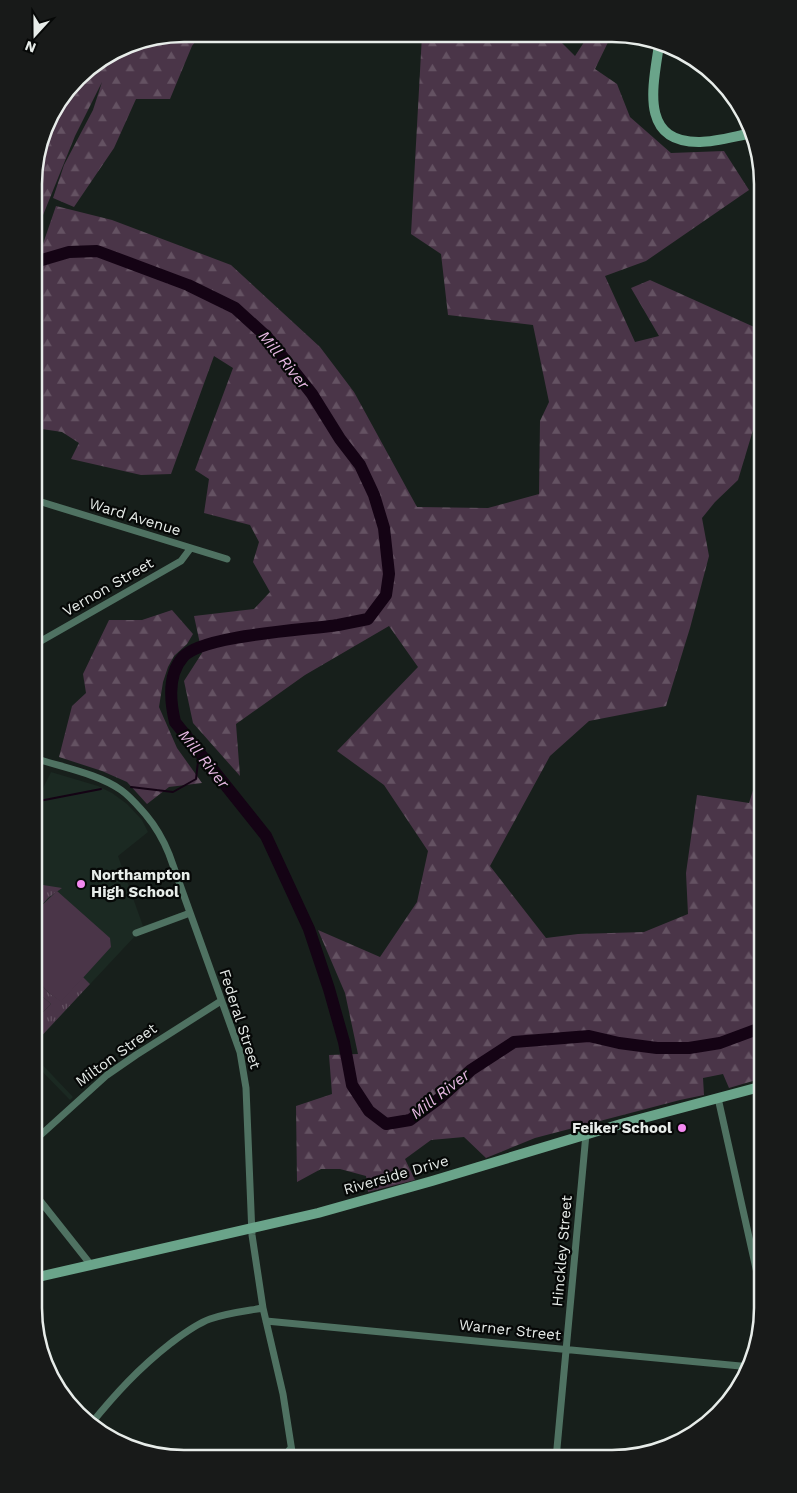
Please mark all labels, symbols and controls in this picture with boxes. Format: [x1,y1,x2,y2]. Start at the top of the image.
north arrow [10,10,60,60]
text: N [23,38,38,56]
water label: Mill River [255,327,314,394]
street label: Ward Avenue [87,494,183,540]
street label: Vernon Street [59,553,157,620]
water label: Mill River [175,726,234,793]
place label: Northampton High School [91,866,190,901]
marker: Northampton High School [75,878,87,890]
street label: Federal Street [215,967,265,1072]
street label: Milton Street [72,1019,161,1090]
water label: Mill River [407,1065,474,1123]
place label: Feiker School [572,1119,672,1137]
marker: Feiker School [676,1122,688,1134]
street label: Riverside Drive [341,1151,451,1199]
street label: Hinckley Street [548,1194,576,1307]
street label: Warner Street [458,1316,563,1344]

